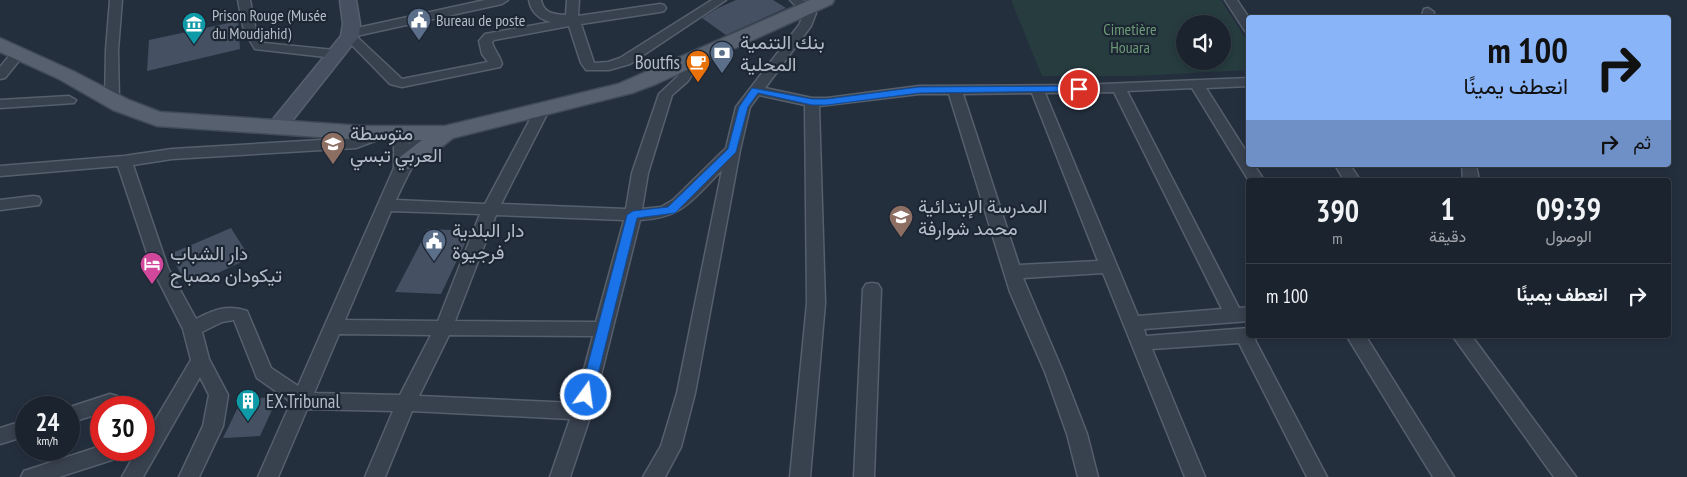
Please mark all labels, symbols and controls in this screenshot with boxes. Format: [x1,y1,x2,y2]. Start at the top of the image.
place label: Prison Rouge (Musée du Moudjahid) [212,5,327,43]
public building icon: Bureau de poste [406,7,432,41]
place label: Bureau de poste [436,10,525,30]
museum icon: Prison Rouge (Musée du Moudjahid) [181,11,207,45]
map controls [1176,15,1231,70]
button: sound [1176,15,1231,70]
park label: Cimetière Houara [1103,19,1157,57]
text: 100 m [1487,27,1568,73]
place label: بنك التنمية المحلية [740,30,825,76]
icon: right [1586,35,1651,100]
bank icon: بنك التنمية المحلية [709,40,735,74]
cafe icon: Boutfis [685,49,711,83]
place label: Boutfis [635,50,680,74]
pin [1058,68,1100,110]
text: انعطف يمينًا [1463,72,1568,100]
icon: arrive [1065,75,1093,103]
place label: متوسطة العربي تبسي [350,121,442,171]
icon: right [1595,130,1623,158]
text: ثم [1633,130,1651,154]
school or university icon: متوسطة العربي تبسي [320,131,346,165]
text: 1 [1440,189,1455,228]
text: 09:39 [1536,189,1601,228]
text: 390 [1316,191,1359,230]
place label: المدرسة الإبتدائية محمد شوارفة [918,194,1047,240]
school or university icon: المدرسة الإبتدائية محمد شوارفة [888,204,914,238]
place label: دار البلدية فرجيوة [452,218,524,264]
text: دقيقة [1429,226,1466,246]
text: الوصول [1545,226,1592,246]
public building icon: دار البلدية فرجيوة [421,228,447,262]
text: m [1332,228,1343,248]
place label: دار الشباب تيكودان مصباح [170,241,282,288]
hotel icon: دار الشباب تيكودان مصباح [139,251,165,285]
text: انعطف يمينًا [1517,282,1608,306]
icon: right [1623,282,1651,310]
text: 100 m [1266,284,1308,308]
position arrow [559,368,611,420]
building icon: EX.Tribunal [235,388,261,422]
place label: EX.Tribunal [266,389,340,413]
speed limit sign: 30 [90,396,155,461]
text: 24 [36,406,59,438]
text: km/h [37,433,58,448]

